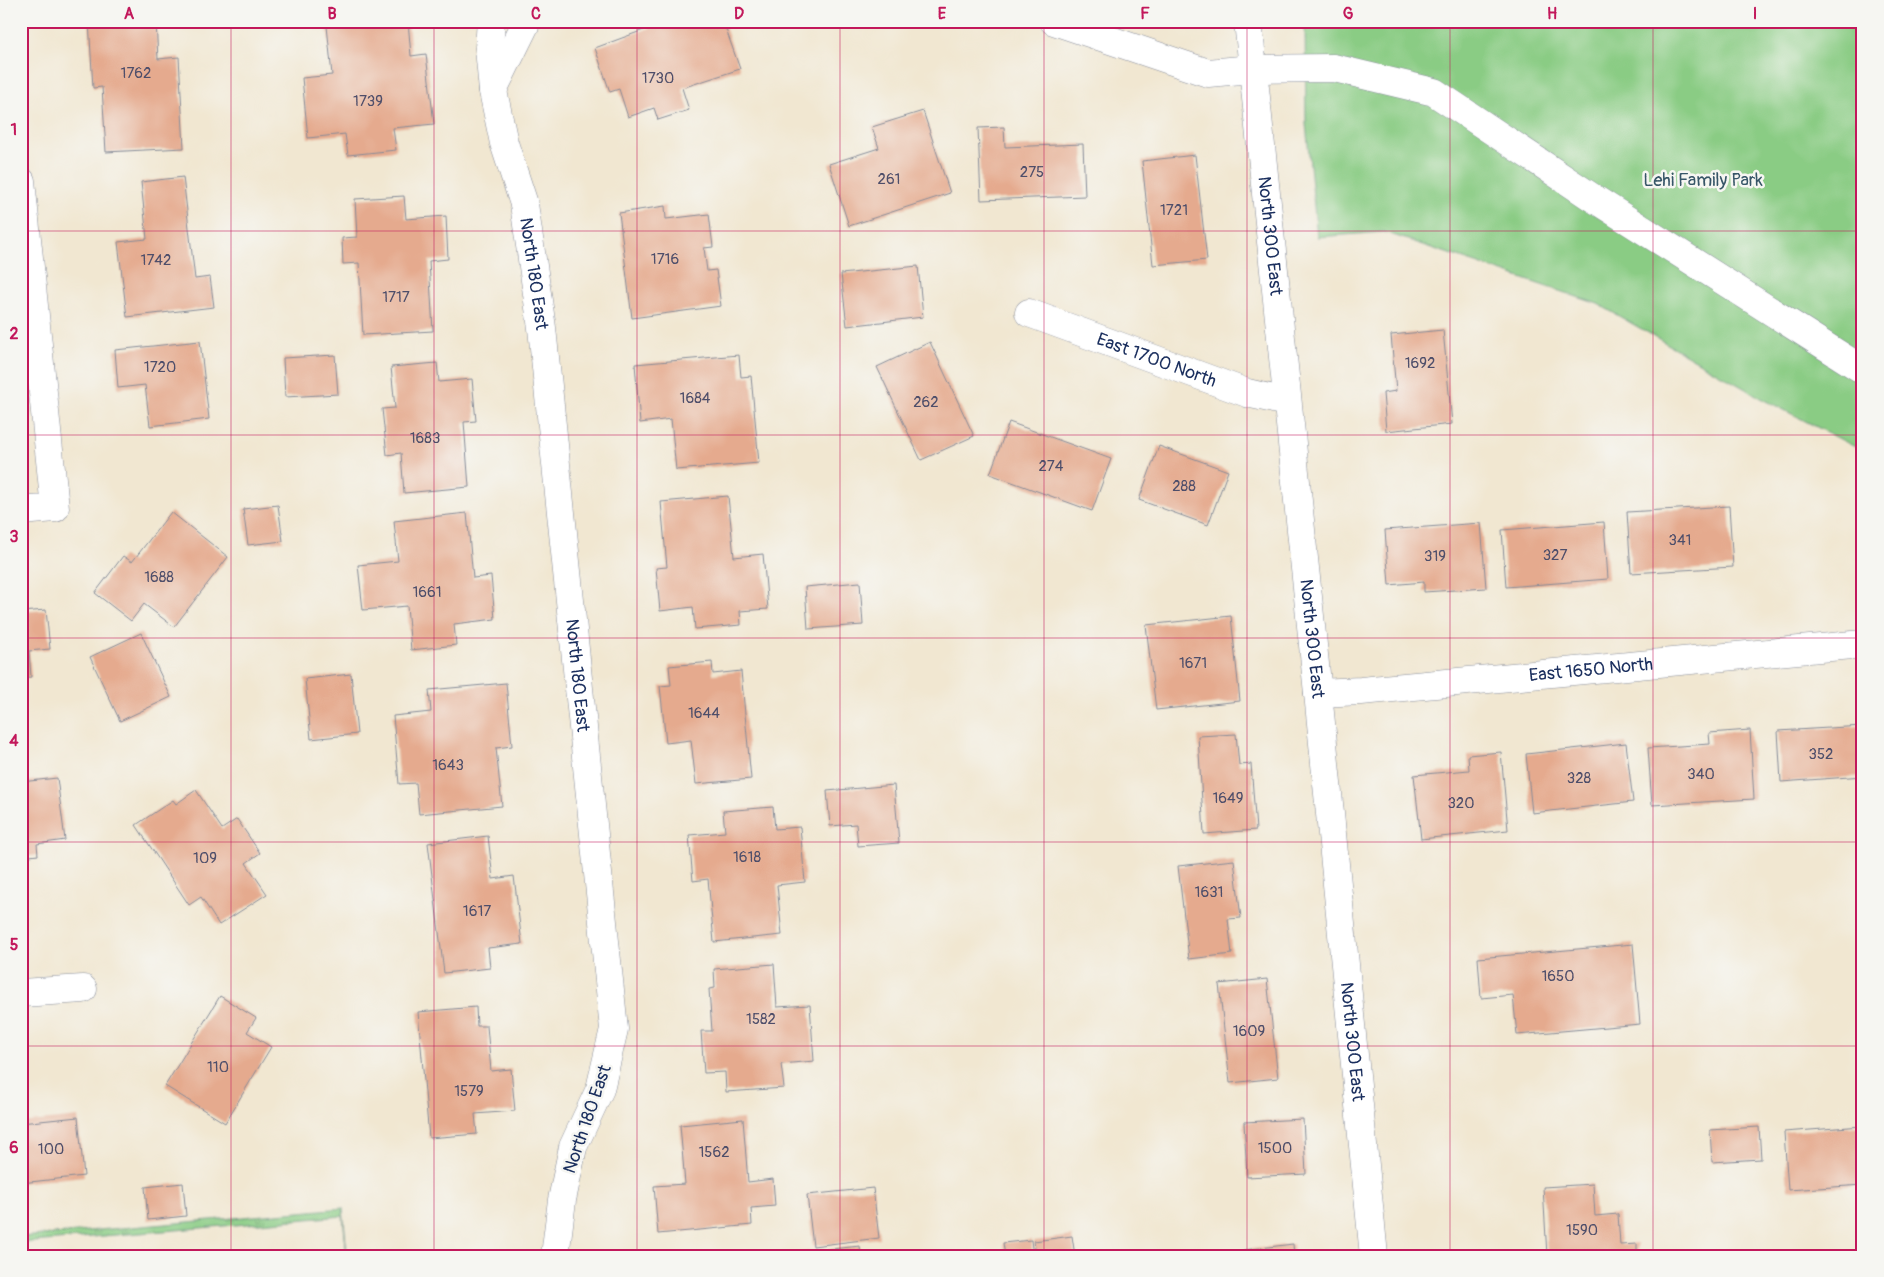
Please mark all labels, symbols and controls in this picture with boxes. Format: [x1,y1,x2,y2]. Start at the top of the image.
text: A [124,4,135,24]
text: B [327,4,337,24]
text: C [531,4,541,24]
text: D [734,4,744,24]
text: E [938,4,947,24]
text: F [1140,4,1150,24]
text: G [1343,4,1354,24]
text: H [1547,4,1557,24]
text: I [1753,4,1757,24]
house number: 1762 [121,64,151,83]
house number: 1730 [642,69,674,88]
house number: 1739 [353,92,383,111]
text: 1 [11,120,17,140]
house number: 275 [1020,163,1044,182]
park label: Lehi Family Park [1643,169,1763,192]
house number: 261 [878,170,900,189]
street label: North 300 East [1252,175,1288,297]
house number: 1721 [1160,201,1188,220]
street label: North 180 East [514,216,553,332]
house number: 1716 [651,250,679,269]
house number: 1742 [141,251,171,270]
house number: 1717 [382,288,410,307]
text: 2 [10,324,19,344]
street label: East 1700 North [1093,328,1220,393]
house number: 1692 [1405,354,1435,373]
house number: 1720 [144,358,176,377]
house number: 1684 [680,389,711,408]
house number: 262 [913,393,939,412]
house number: 1683 [410,429,440,448]
house number: 274 [1038,457,1064,476]
house number: 288 [1172,477,1196,496]
text: 3 [10,527,19,547]
house number: 341 [1669,531,1691,550]
house number: 327 [1543,546,1567,565]
house number: 319 [1424,547,1446,566]
house number: 1688 [144,568,174,587]
street label: North 300 East [1294,578,1330,700]
house number: 1661 [412,583,442,602]
street label: North 180 East [560,618,594,734]
street label: East 1650 North [1528,653,1654,687]
house number: 1671 [1179,654,1207,673]
house number: 1644 [688,704,720,723]
text: 4 [9,731,19,751]
house number: 352 [1809,745,1833,764]
house number: 1643 [432,756,464,775]
house number: 340 [1687,765,1715,784]
house number: 328 [1567,769,1592,788]
house number: 1649 [1212,789,1244,808]
house number: 320 [1447,794,1475,813]
house number: 1618 [733,848,761,867]
house number: 109 [193,849,217,868]
house number: 1631 [1195,883,1223,902]
house number: 1617 [463,902,491,921]
text: 5 [10,935,19,955]
house number: 1650 [1542,967,1574,986]
street label: North 300 East [1335,981,1370,1103]
house number: 1582 [746,1010,776,1029]
house number: 1609 [1233,1022,1265,1041]
house number: 110 [207,1058,229,1077]
street label: North 180 East [558,1061,617,1176]
house number: 1579 [454,1082,484,1101]
text: 6 [9,1138,19,1158]
house number: 1500 [1258,1139,1292,1158]
house number: 100 [38,1140,64,1159]
house number: 1562 [698,1143,730,1162]
house number: 1590 [1566,1221,1598,1240]

